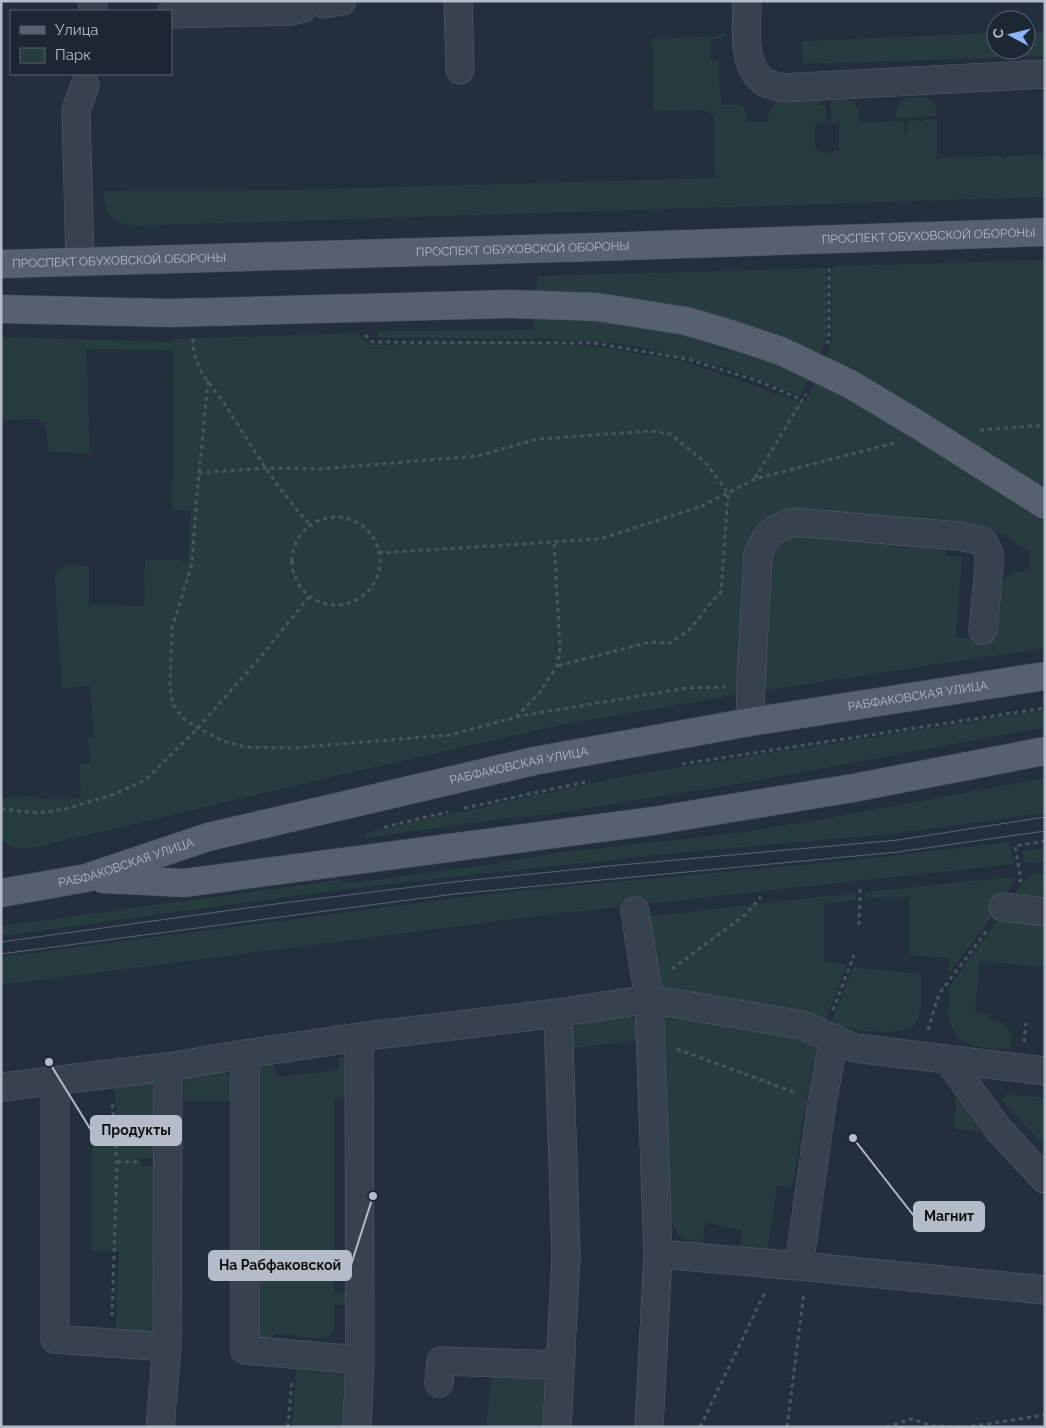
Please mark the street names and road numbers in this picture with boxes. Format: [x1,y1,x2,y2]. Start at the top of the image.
street label: ПРОСПЕКТ ОБУХОВСКОЙ ОБОРОНЫ [822,225,1036,246]
street label: ПРОСПЕКТ ОБУХОВСКОЙ ОБОРОНЫ [416,239,630,259]
street label: ПРОСПЕКТ ОБУХОВСКОЙ ОБОРОНЫ [12,251,226,271]
street label: РАБФАКОВСКАЯ УЛИЦА [847,678,989,714]
street label: РАБФАКОВСКАЯ УЛИЦА [448,744,589,787]
street label: РАБФАКОВСКАЯ УЛИЦА [57,835,196,890]

